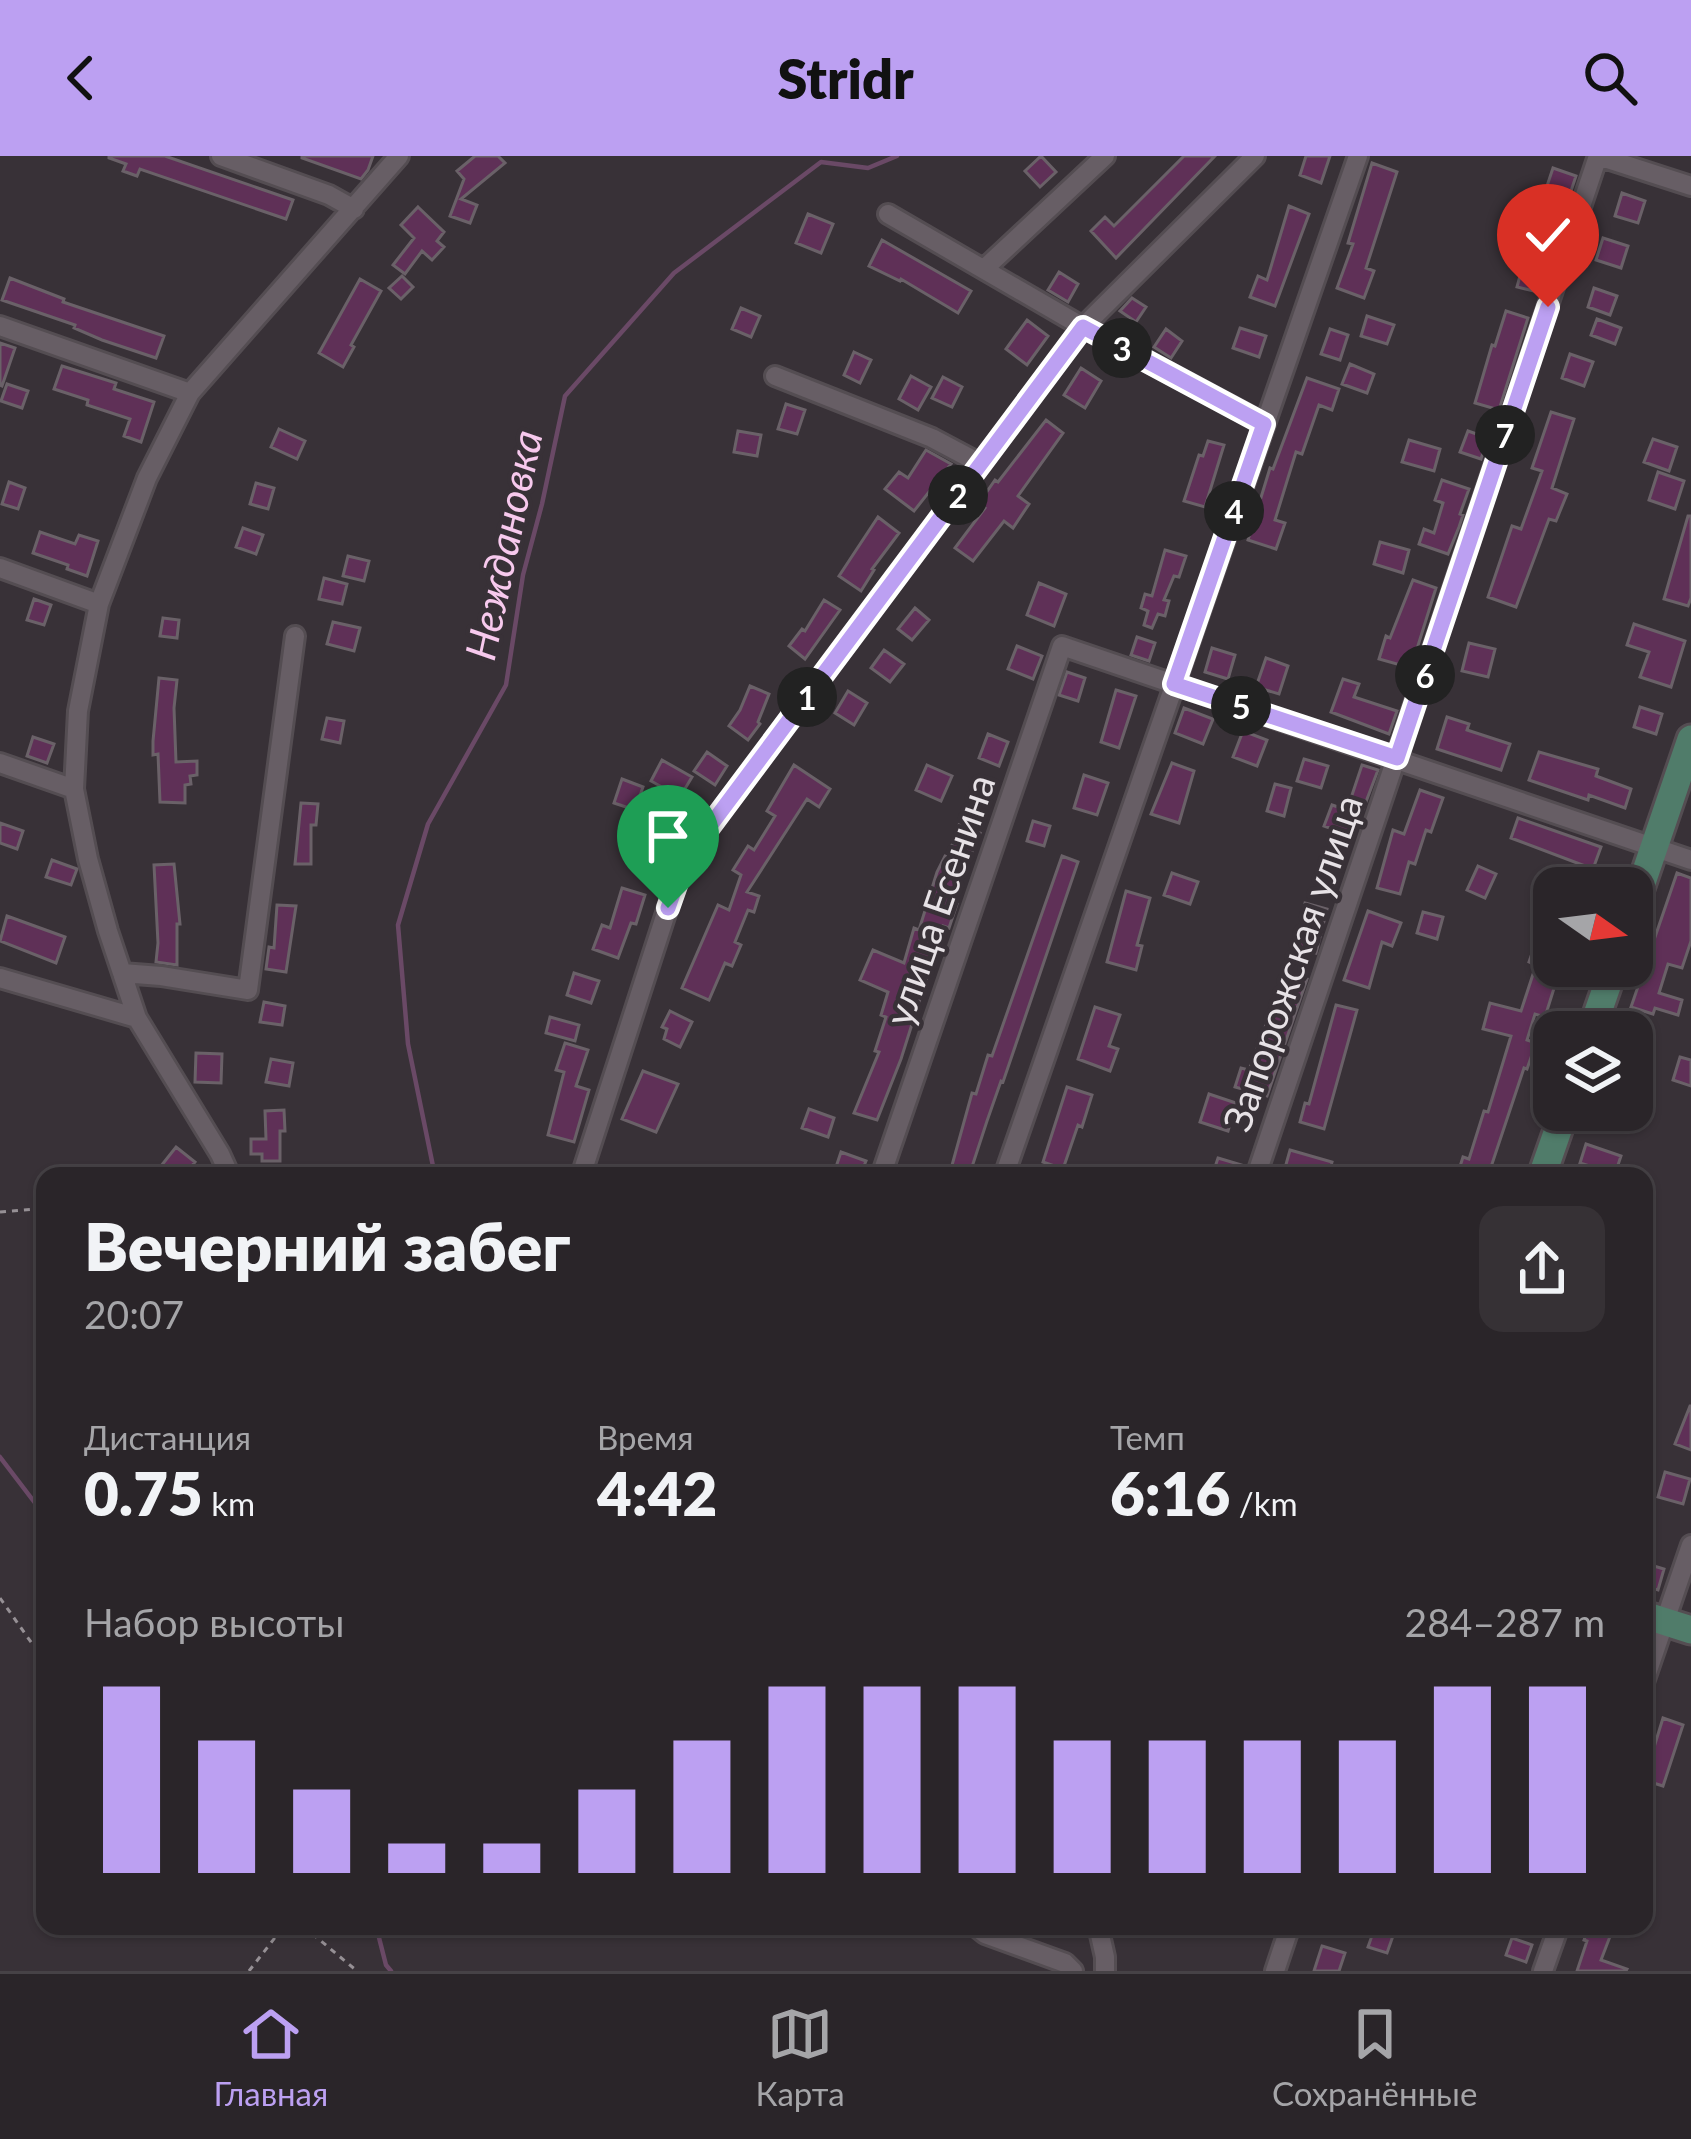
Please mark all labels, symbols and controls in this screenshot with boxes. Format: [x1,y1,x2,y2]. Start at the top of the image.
icon: back [48,45,114,111]
icon: search [1577,45,1643,111]
text: Stridr [777,46,914,111]
pin [1497,184,1599,307]
icon: check [1515,202,1581,268]
pin: 3 [1092,318,1152,378]
text: 3 [1112,328,1132,368]
pin: 7 [1475,405,1535,465]
text: 7 [1495,415,1515,455]
water label: Неждановка [454,425,552,664]
pin: 2 [928,465,988,525]
text: 2 [948,475,968,515]
pin: 4 [1204,481,1264,541]
text: 4 [1224,491,1244,531]
pin: 6 [1395,645,1455,705]
text: 6 [1415,655,1435,695]
pin: 1 [777,667,837,727]
pin: 5 [1211,676,1271,736]
text: 1 [797,677,817,717]
text: 5 [1231,686,1251,726]
street label: улица Есенина [875,768,1004,1031]
pin [617,785,719,908]
street label: Запорожская улица [1213,788,1371,1137]
icon: arrive [635,803,701,869]
north arrow [1533,867,1653,987]
map controls [1533,867,1653,1131]
button: layers [1533,1011,1653,1131]
text: Вечерний забег [84,1206,571,1285]
button: share [1479,1206,1605,1332]
text: 20:07 [84,1291,184,1337]
text: Дистанция [84,1417,251,1457]
text: Время [597,1417,693,1457]
text: Темп [1110,1417,1185,1457]
text: 0.75 [84,1457,203,1529]
text: 4:42 [597,1457,717,1529]
text: 6:16 [1110,1457,1230,1529]
text: km [203,1483,255,1523]
text: /km [1230,1483,1298,1523]
text: Набор высоты [84,1599,344,1645]
text: 284–287 m [1405,1599,1605,1645]
tab: Главная [214,2001,328,2113]
tab: Карта [756,2001,845,2113]
tab: Сохранённые [1272,2001,1477,2113]

